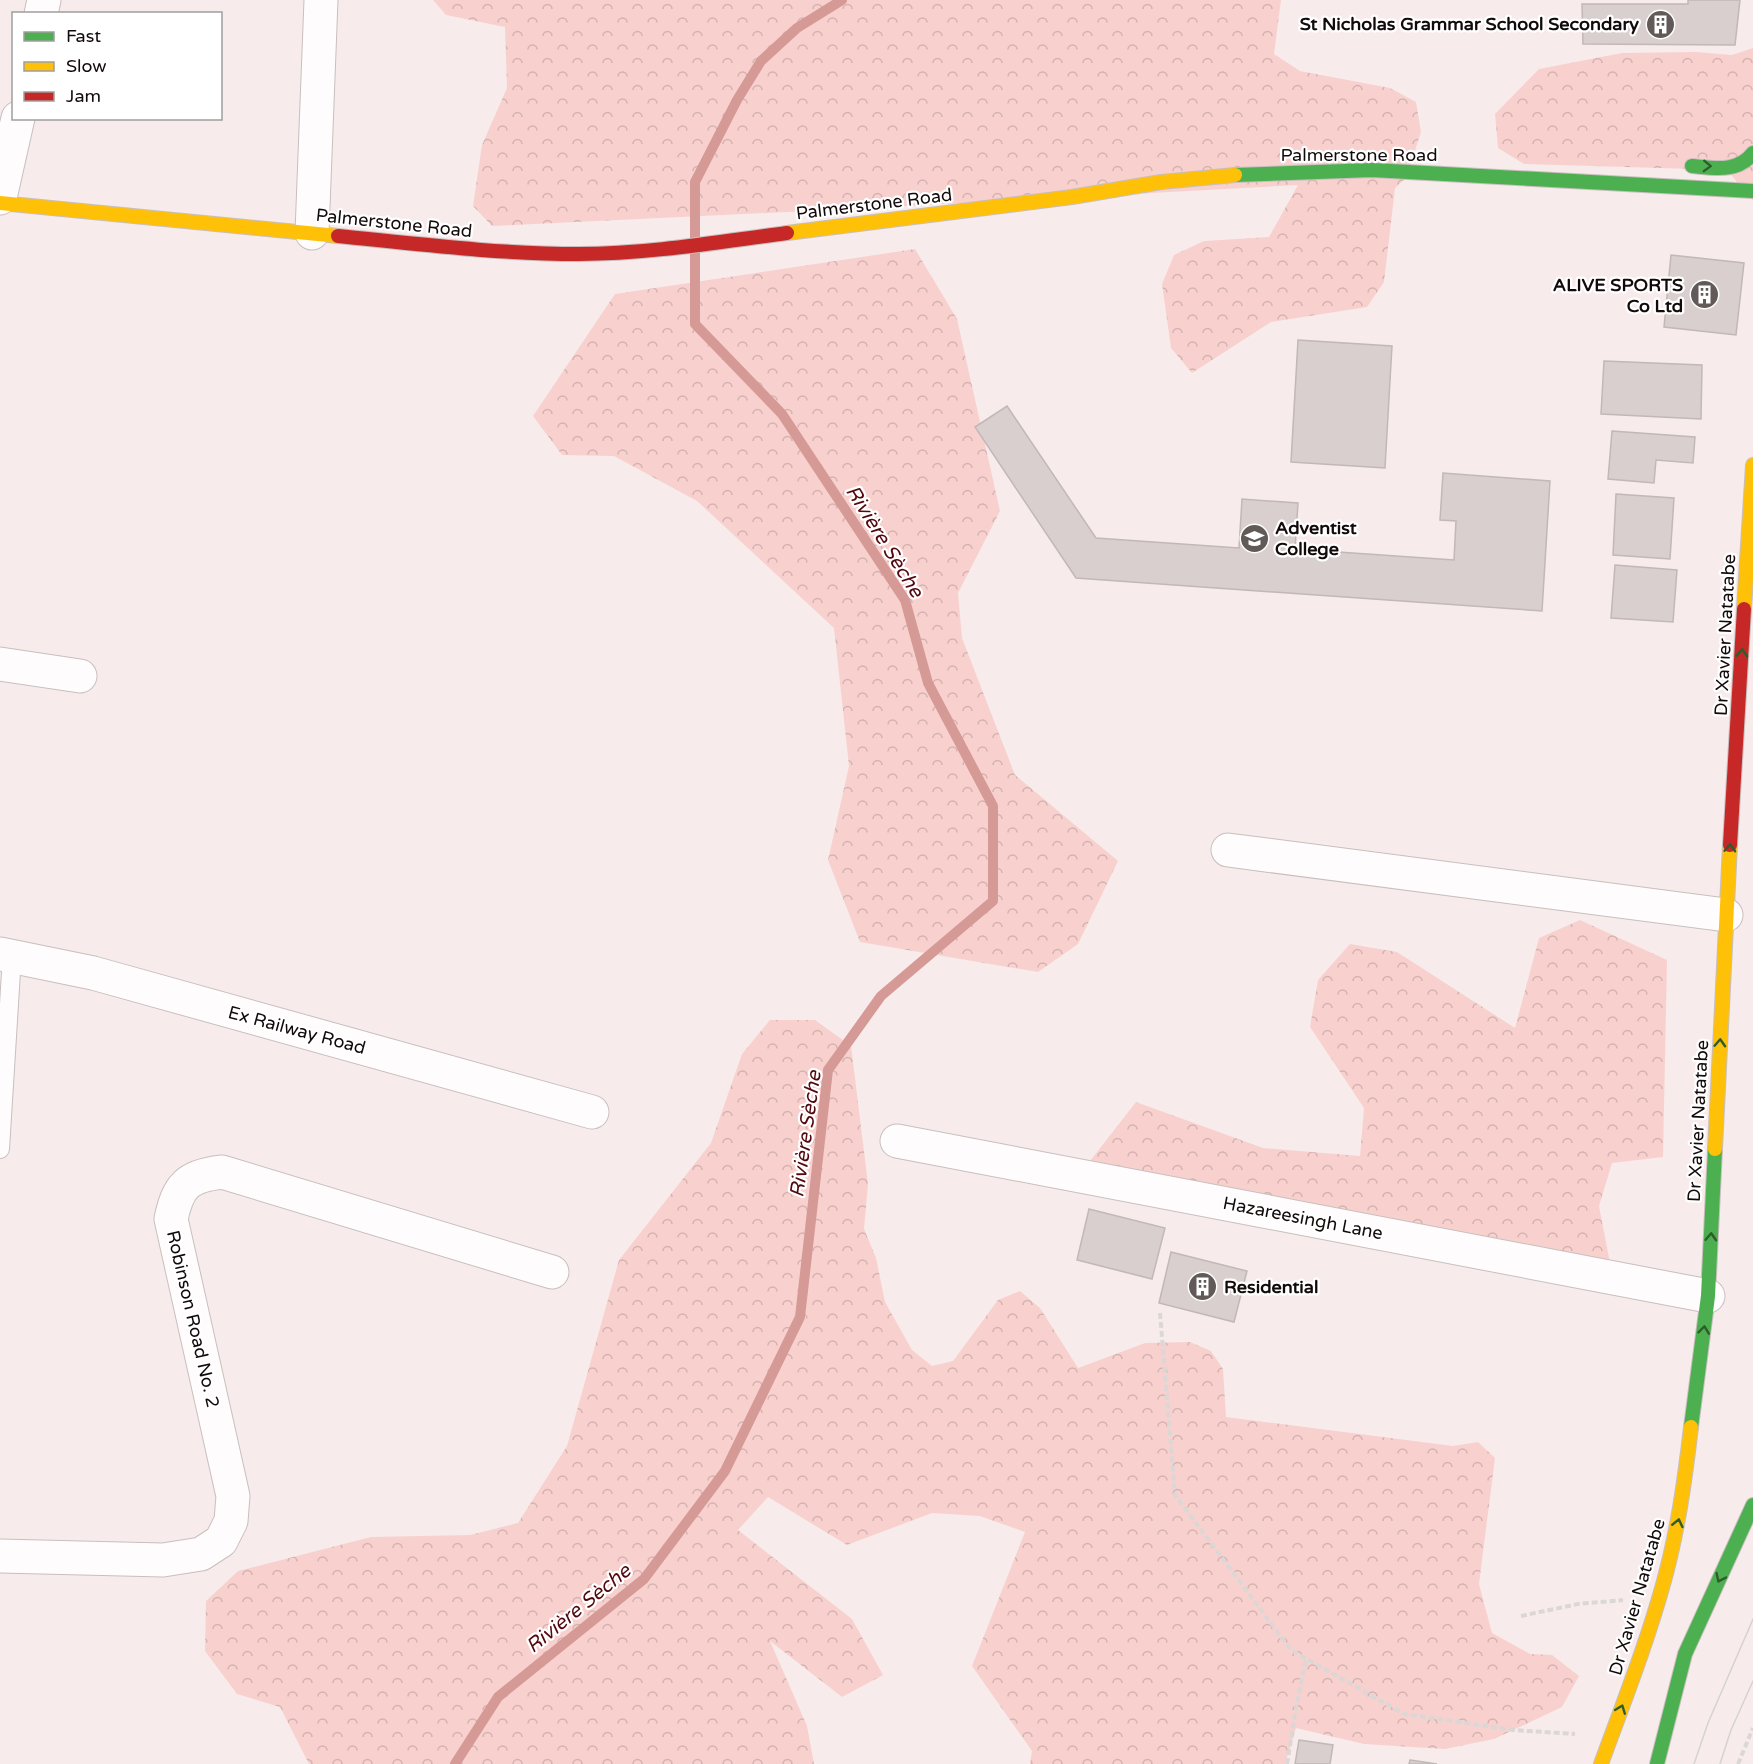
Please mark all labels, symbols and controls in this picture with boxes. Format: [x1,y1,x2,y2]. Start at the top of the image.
building icon: St Nicholas Grammar School Secondary [1644,8,1676,40]
legend [12,12,222,120]
place label: St Nicholas Grammar School Secondary [1300,13,1639,35]
text: Fast [66,25,101,47]
text: Slow [66,55,107,77]
text: Jam [66,85,101,107]
street label: Palmerstone Road [1280,144,1438,166]
one-way arrow [1702,160,1711,173]
street label: Palmerstone Road [795,184,953,224]
street label: Palmerstone Road [315,204,473,242]
place label: ALIVE SPORTS Co Ltd [1553,274,1683,317]
building icon: ALIVE SPORTS Co Ltd [1688,279,1720,311]
water label: Rivière Sèche [840,481,929,603]
place label: Adventist College [1275,517,1357,560]
school or university icon: Adventist College [1238,522,1270,554]
street label: Dr Xavier Natatabe [1710,553,1740,717]
one-way arrow [1735,649,1748,658]
one-way arrow [1723,843,1736,852]
street label: Ex Railway Road [226,1001,368,1059]
one-way arrow [1714,1038,1727,1047]
street label: Dr Xavier Natatabe [1683,1039,1713,1203]
water label: Rivière Sèche [785,1068,827,1199]
street label: Hazareesingh Lane [1221,1192,1385,1244]
street label: Robinson Road No. 2 [162,1228,224,1410]
one-way arrow [1704,1233,1717,1242]
building icon: Residential [1187,1271,1219,1303]
place label: Residential [1224,1276,1318,1298]
one-way arrow [1697,1325,1710,1334]
street label: Dr Xavier Natatabe [1604,1516,1670,1678]
one-way arrow [1670,1518,1683,1528]
water label: Rivière Sèche [521,1558,637,1658]
one-way arrow [1715,1571,1727,1582]
one-way arrow [1614,1704,1627,1715]

